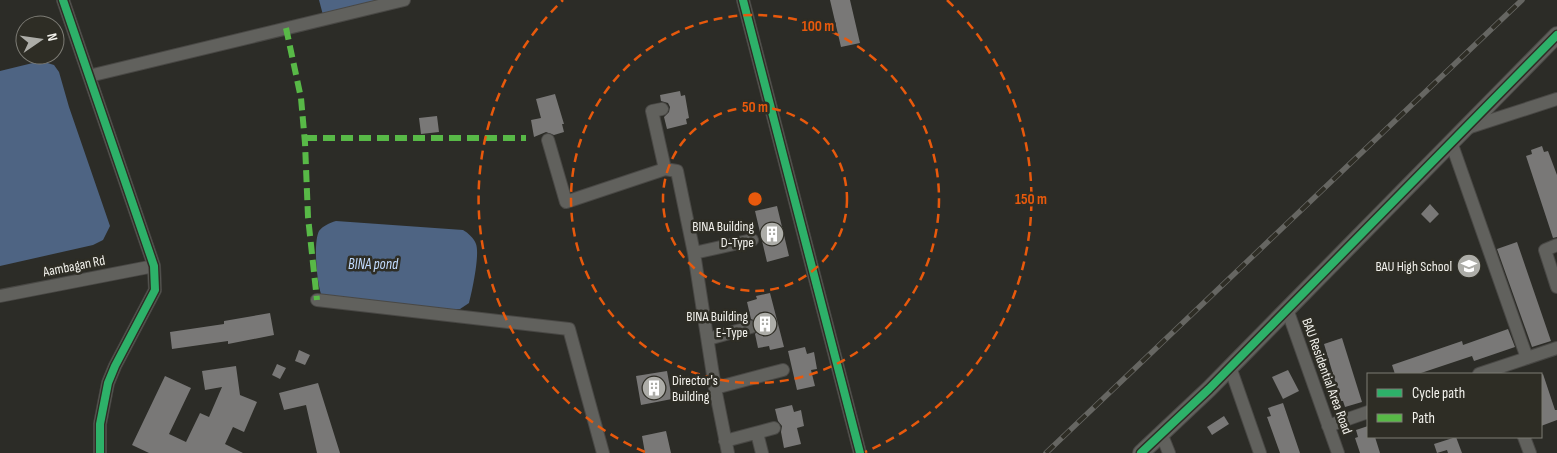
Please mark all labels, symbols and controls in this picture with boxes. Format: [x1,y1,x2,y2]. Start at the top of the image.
north arrow [15,15,65,65]
text: 100 m [802,17,834,36]
text: N [43,32,61,43]
text: 50 m [742,98,768,117]
centre of rings [746,190,764,208]
text: 150 m [1015,190,1047,209]
place label: BINA Building D-Type [692,218,754,251]
building icon: BINA Building D-Type [759,221,785,247]
street label: Aambagan Rd [41,252,107,281]
school or university icon: BAU High School [1456,253,1482,279]
water label: BINA pond [348,255,399,274]
place label: BAU High School [1375,258,1452,275]
place label: BINA Building E-Type [686,308,748,341]
building icon: BINA Building E-Type [752,311,778,337]
street label: BAU Residential Area Road [1298,316,1356,436]
place label: Director's Building [672,372,718,405]
legend [1367,373,1542,438]
building icon: Director's Building [641,375,667,401]
text: Cycle path [1412,384,1465,403]
text: Path [1412,409,1435,428]

